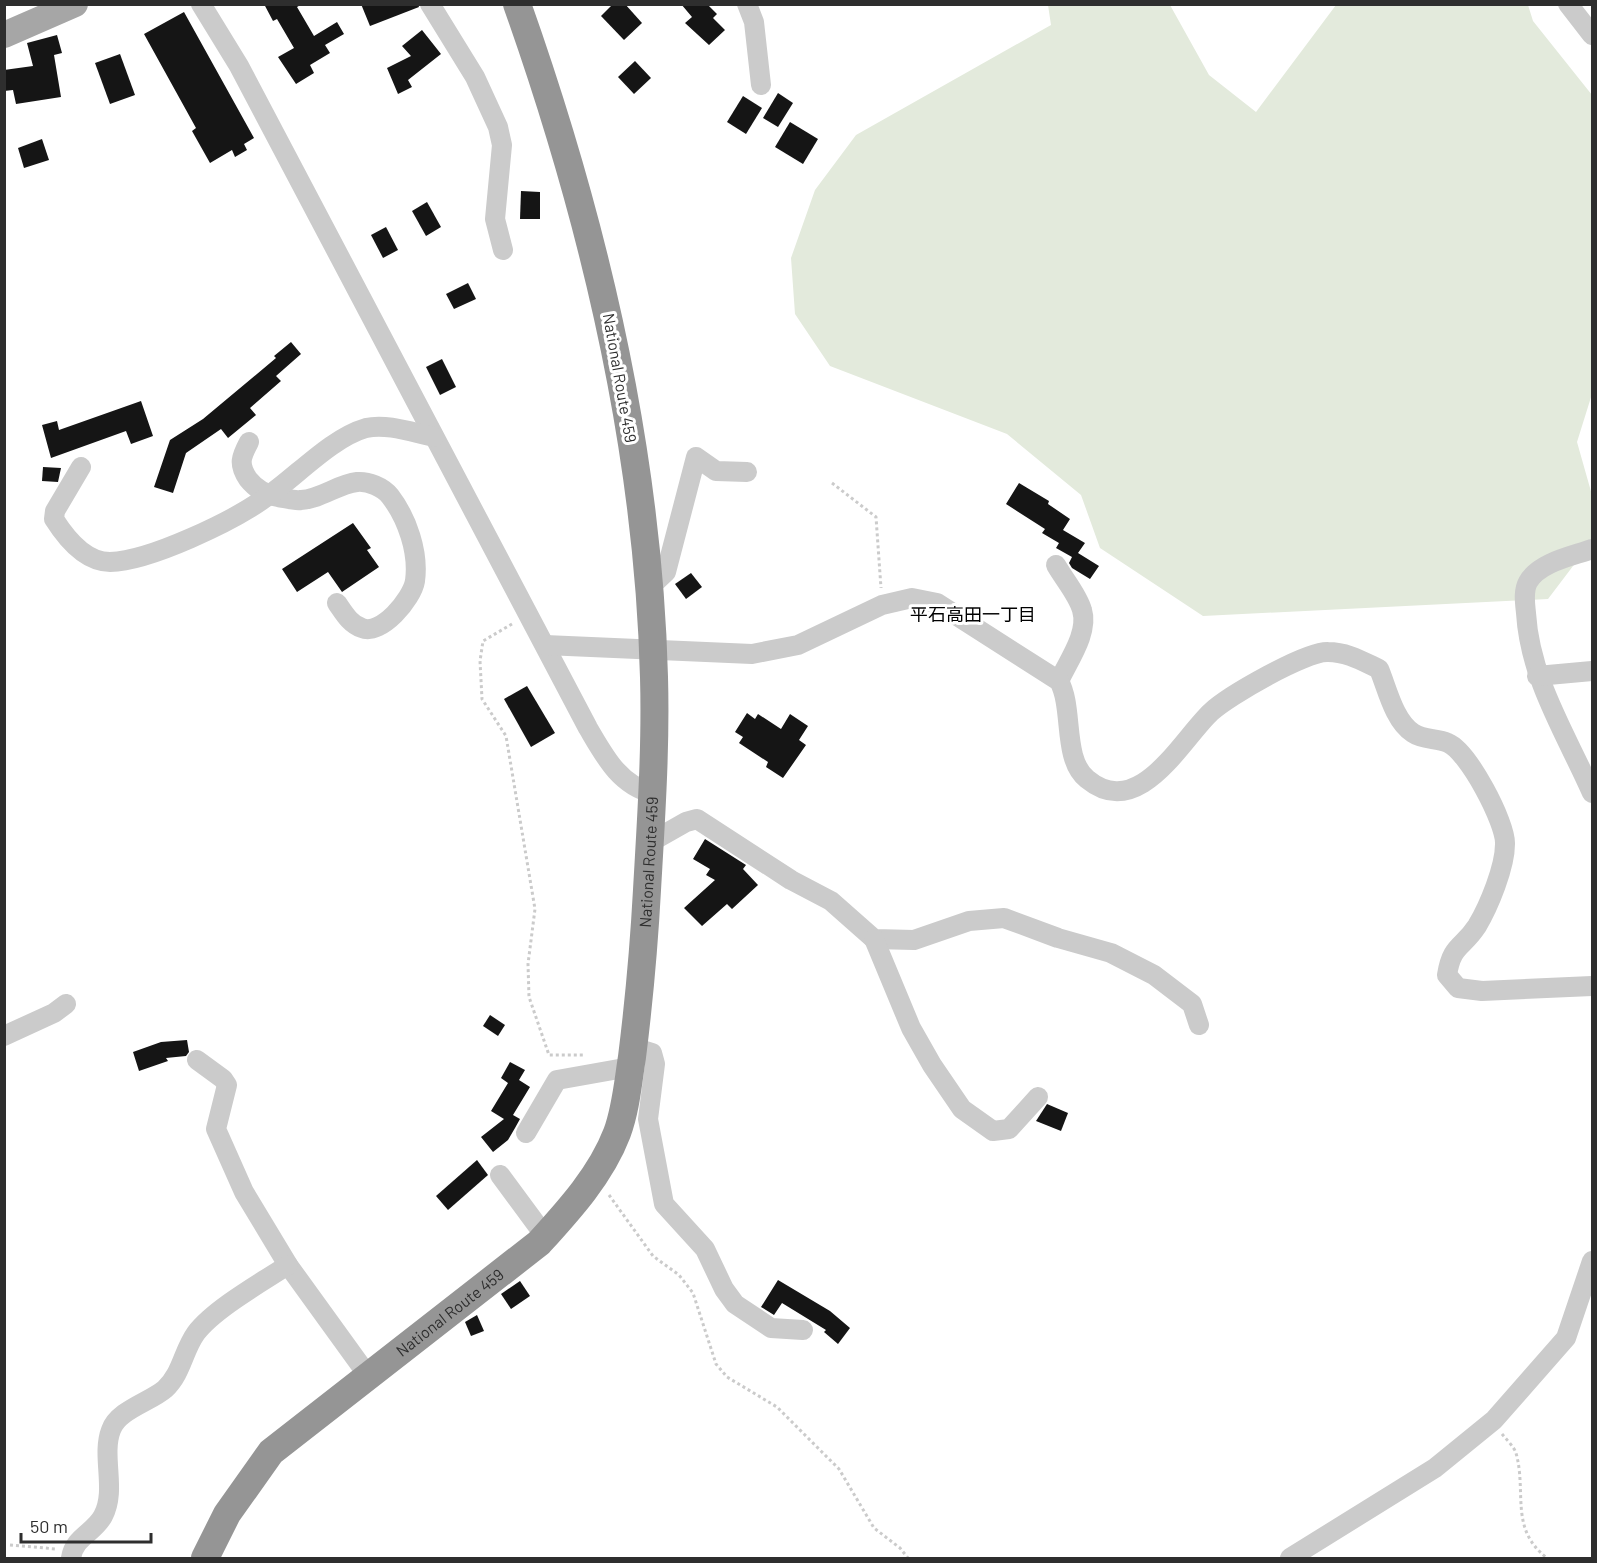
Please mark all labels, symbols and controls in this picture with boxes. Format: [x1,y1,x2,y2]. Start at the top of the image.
street label: National Route 459 [600,312,641,444]
district label: 平石高田一丁目 [910,603,1036,625]
street label: National Route 459 [635,796,661,928]
street label: National Route 459 [392,1264,507,1360]
scale bar [21,1506,152,1544]
text: 50 m [30,1515,68,1537]

